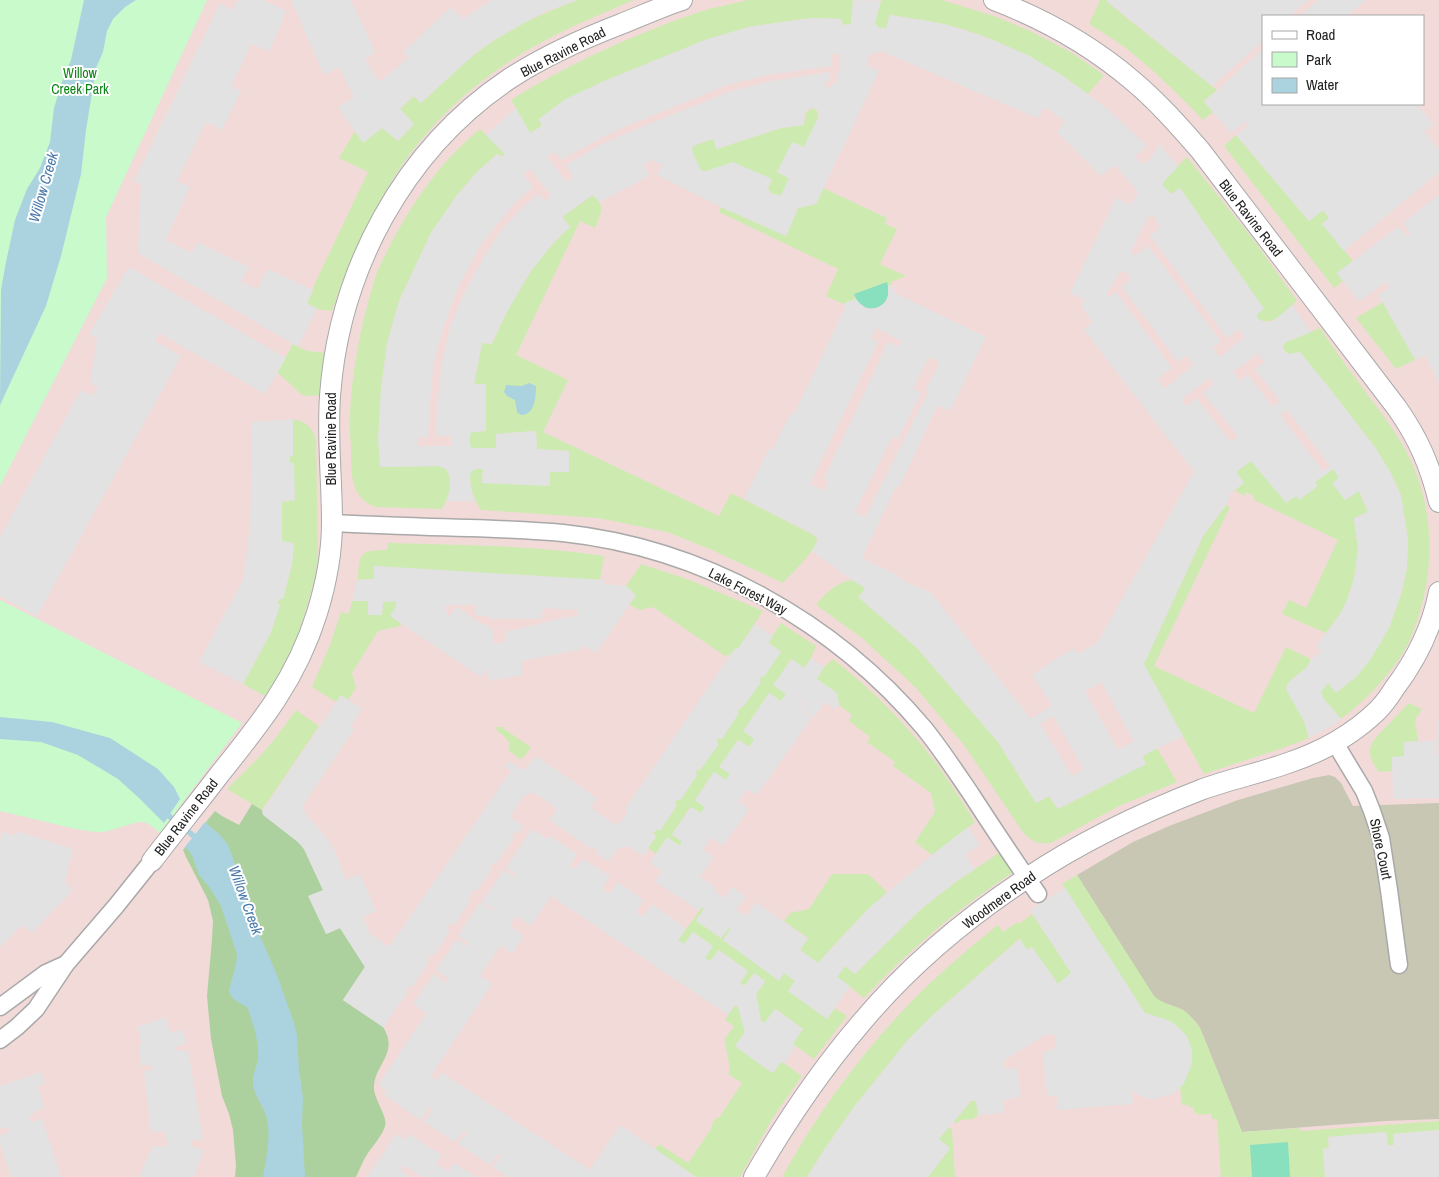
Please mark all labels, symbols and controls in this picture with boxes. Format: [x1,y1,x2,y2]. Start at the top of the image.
legend [1262,15,1424,105]
street label: Blue Ravine Road [517,23,609,81]
text: Road [1306,24,1335,45]
text: Park [1306,49,1332,70]
park label: Willow Creek Park [51,64,109,98]
text: Water [1306,74,1338,95]
water label: Willow Creek [23,149,63,225]
street label: Blue Ravine Road [1215,176,1287,260]
street label: Blue Ravine Road [322,392,340,486]
street label: Lake Forest Way [706,564,791,619]
street label: Blue Ravine Road [150,775,222,859]
street label: Shore Court [1366,817,1396,881]
water label: Willow Creek [224,862,268,938]
street label: Woodmere Road [959,867,1039,933]

